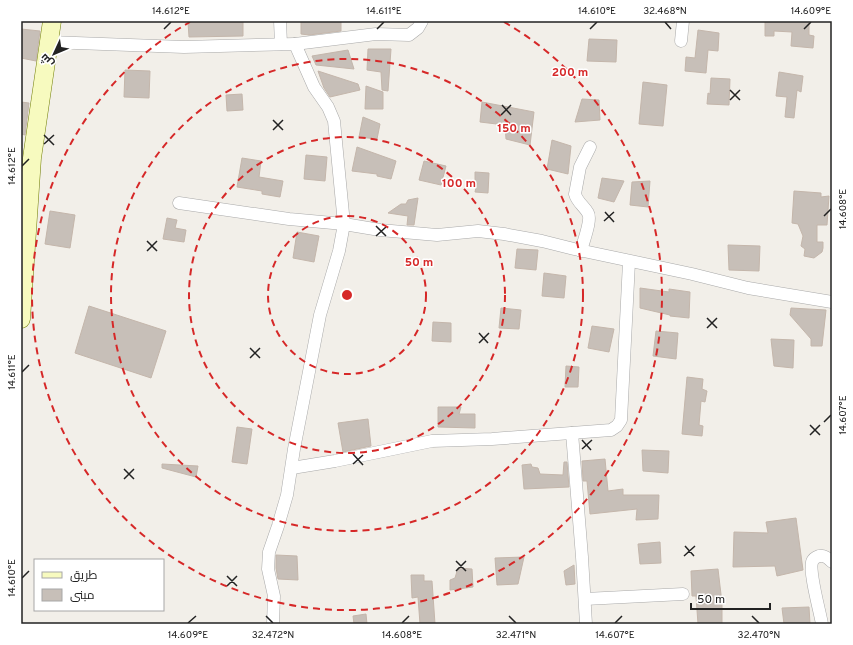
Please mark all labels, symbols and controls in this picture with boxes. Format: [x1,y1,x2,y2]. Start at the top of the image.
text: 14.612°E [152,5,190,18]
text: 14.611°E [366,5,402,18]
text: 14.610°E [578,5,616,18]
text: 32.468°N [643,5,687,18]
text: 14.609°E [791,5,831,18]
north arrow [34,34,74,74]
text: ش [38,50,57,70]
text: 200 m [552,65,588,81]
text: 150 m [497,121,531,137]
text: 14.612°E [6,147,19,185]
text: 100 m [442,176,476,192]
text: 14.608°E [837,189,850,229]
text: 50 m [405,255,433,271]
centre of rings [340,288,354,302]
text: 14.611°E [6,354,19,390]
text: 14.607°E [837,395,850,435]
text: 14.610°E [6,559,19,597]
legend [34,559,164,611]
text: طريق [70,568,98,584]
scale bar [691,585,770,611]
text: مبنى [70,588,95,604]
text: 50 m [697,592,725,608]
text: 14.609°E [168,629,208,642]
text: 32.472°N [252,629,294,642]
text: 14.608°E [382,629,422,642]
text: 32.471°N [496,629,536,642]
text: 14.607°E [595,629,635,642]
text: 32.470°N [738,629,780,642]

